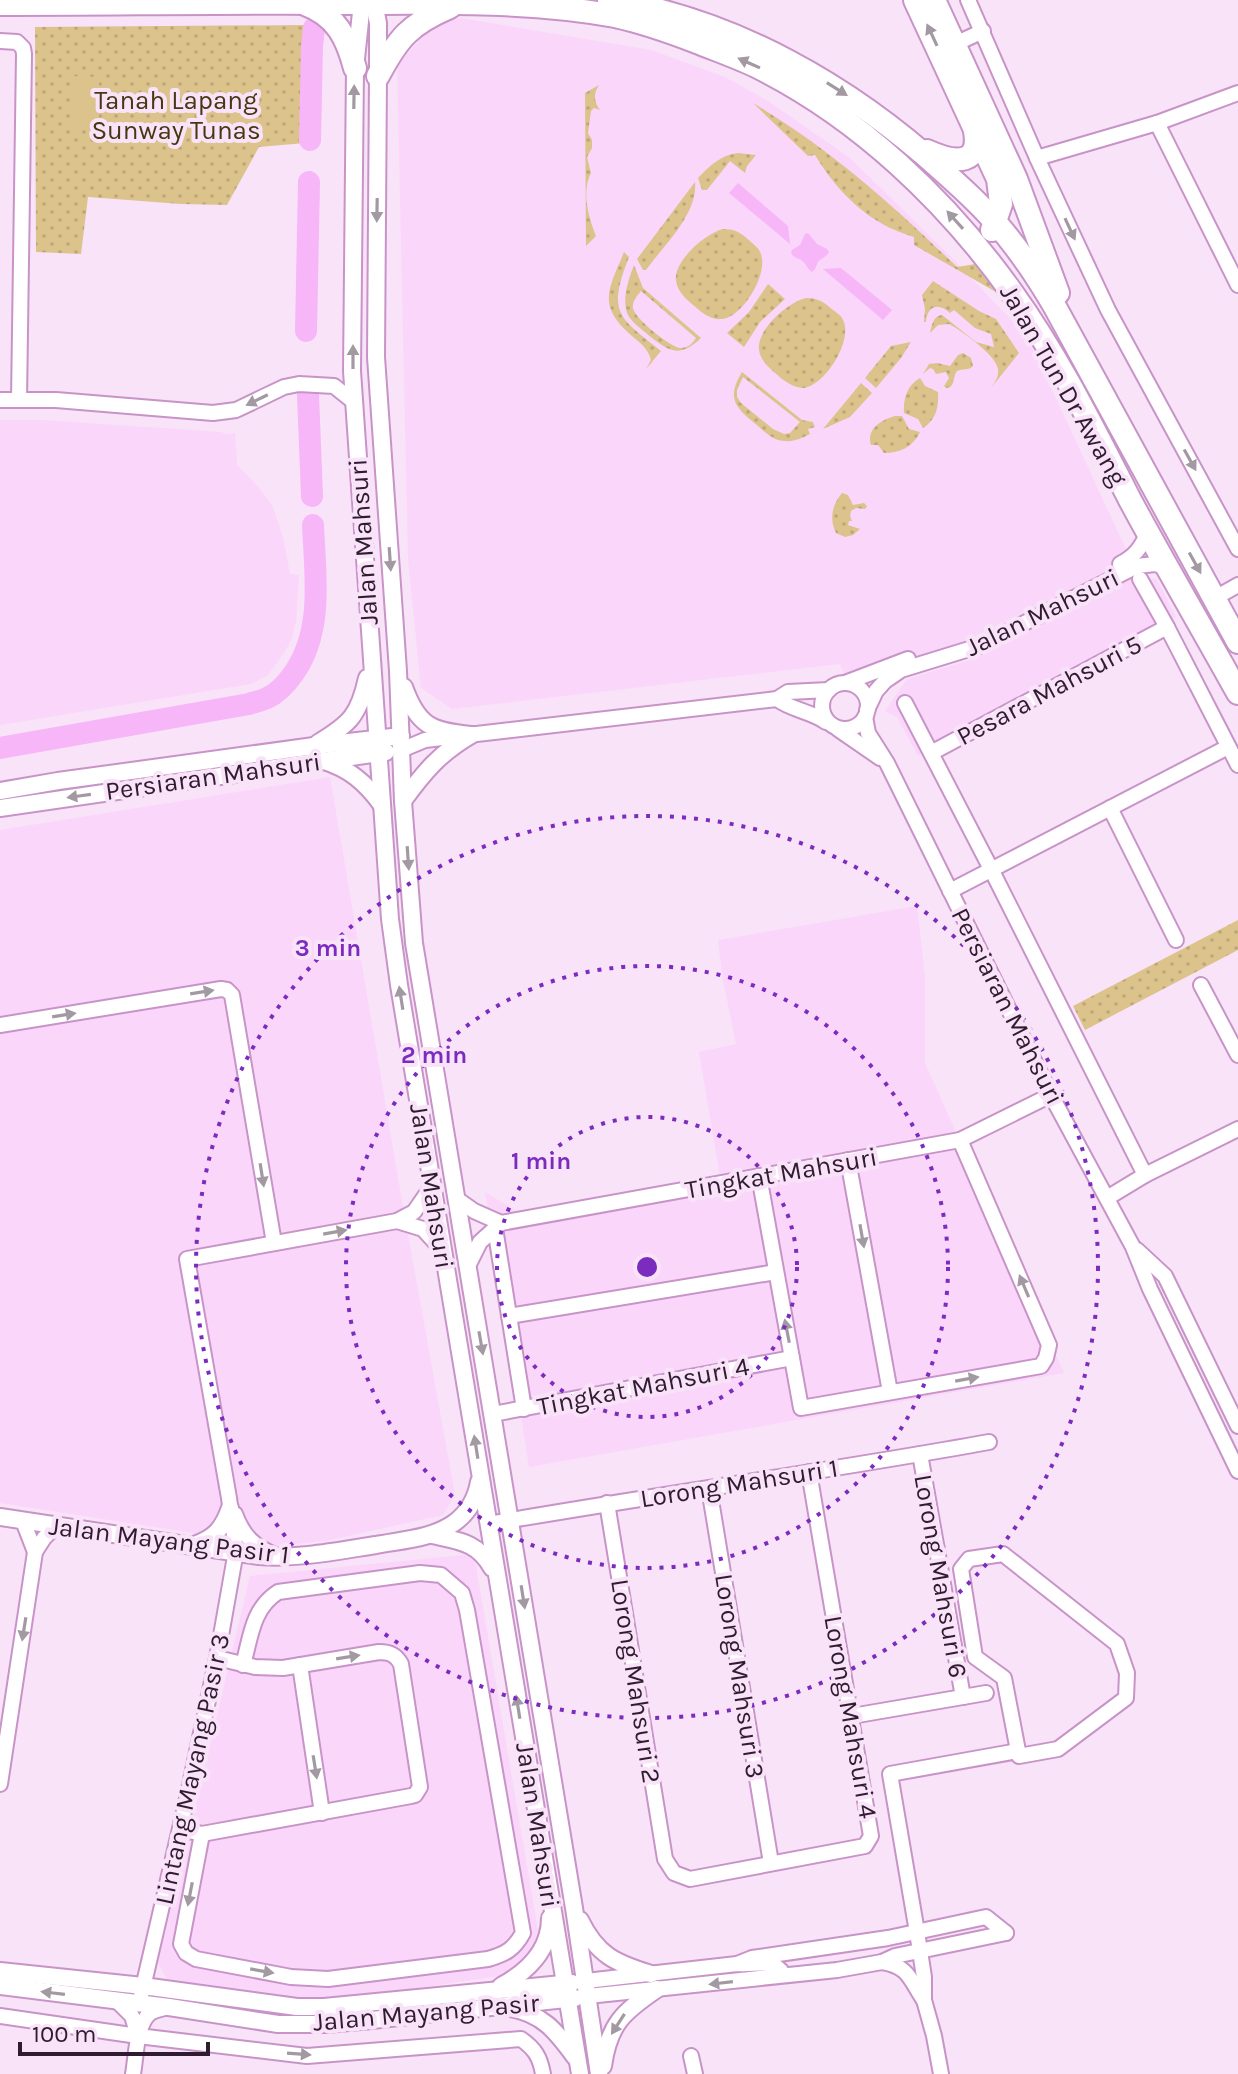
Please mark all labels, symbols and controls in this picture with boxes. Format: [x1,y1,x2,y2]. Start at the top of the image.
one-way arrow [925,24,939,47]
one-way arrow [737,57,761,70]
one-way arrow [826,82,848,96]
one-way arrow [348,84,360,109]
park label: Tanah Lapang Sunway Tunas [91,85,261,146]
one-way arrow [371,198,383,223]
one-way arrow [946,211,964,230]
one-way arrow [1063,217,1077,240]
street label: Jalan Tun Dr Awang [993,279,1134,492]
one-way arrow [346,344,359,369]
one-way arrow [245,393,268,407]
one-way arrow [1183,448,1196,471]
street label: Jalan Mahsuri [342,458,385,626]
one-way arrow [384,547,397,572]
one-way arrow [1188,552,1202,574]
street label: Jalan Mahsuri [960,562,1124,663]
street label: Pesara Mahsuri 5 [951,629,1147,752]
street label: Persiaran Mahsuri [103,746,323,807]
one-way arrow [66,790,91,803]
one-way arrow [402,846,415,871]
street label: Persiaran Mahsuri [944,903,1071,1110]
text: 3 min [295,934,361,962]
one-way arrow [190,985,215,998]
one-way arrow [395,986,407,1011]
one-way arrow [52,1008,77,1020]
text: 2 min [401,1041,467,1069]
street label: Jalan Mahsuri [403,1101,460,1271]
street label: Tingkat Mahsuri [683,1141,880,1206]
text: 1 min [511,1147,571,1175]
one-way arrow [257,1163,269,1188]
one-way arrow [857,1224,869,1249]
one-way arrow [323,1226,348,1238]
centre of rings [633,1253,661,1281]
one-way arrow [1017,1274,1030,1298]
one-way arrow [780,1318,793,1343]
one-way arrow [475,1331,488,1356]
street label: Tingkat Mahsuri 4 [534,1351,752,1422]
one-way arrow [955,1373,980,1385]
one-way arrow [469,1434,481,1459]
street label: Lorong Mahsuri 1 [638,1453,840,1514]
street label: Lorong Mahsuri 6 [907,1472,974,1680]
street label: Jalan Mayang Pasir 1 [47,1510,291,1571]
street label: Lorong Mahsuri 3 [708,1572,771,1781]
street label: Lorong Mahsuri 2 [604,1577,667,1785]
one-way arrow [518,1585,530,1610]
street label: Lorong Mahsuri 4 [817,1613,884,1821]
one-way arrow [17,1617,30,1642]
street label: Lintang Mayang Pasir 3 [149,1631,236,1908]
one-way arrow [336,1650,361,1663]
one-way arrow [512,1694,524,1719]
street label: Jalan Mahsuri [509,1740,566,1910]
one-way arrow [309,1754,322,1779]
one-way arrow [184,1882,196,1907]
one-way arrow [249,1966,274,1978]
one-way arrow [708,1976,733,1989]
one-way arrow [40,1986,65,1999]
street label: Jalan Mayang Pasir [312,1987,541,2038]
scale bar [20,2006,208,2056]
one-way arrow [610,2014,625,2035]
text: 100 m [32,2020,97,2048]
one-way arrow [287,2048,312,2061]

